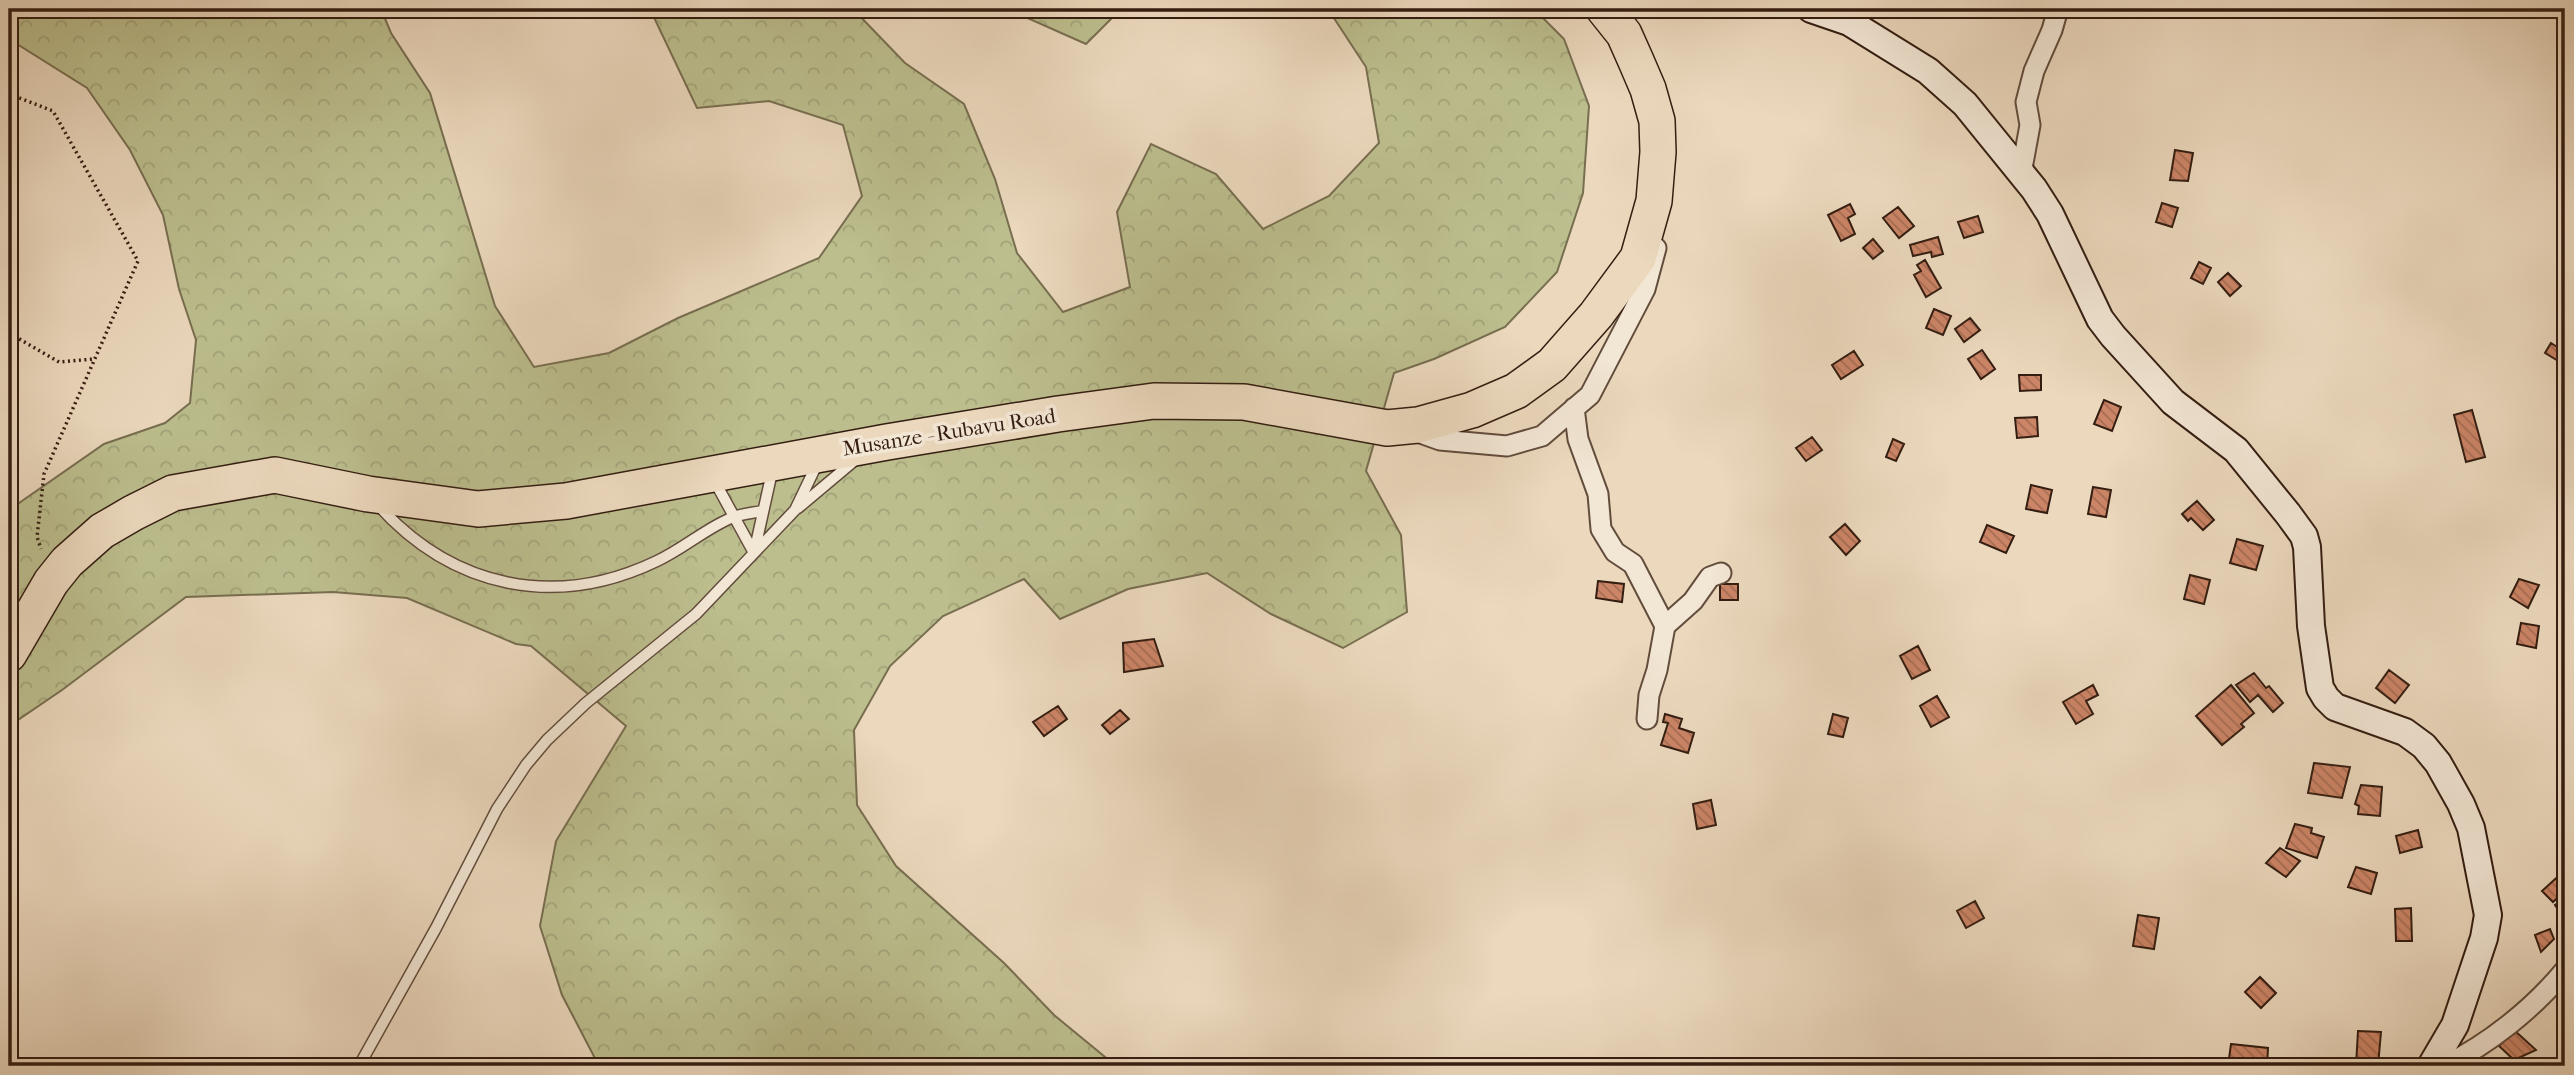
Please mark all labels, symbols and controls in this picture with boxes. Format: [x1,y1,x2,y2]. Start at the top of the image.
street label: Musanze - Rubavu Road [841,403,1058,461]

